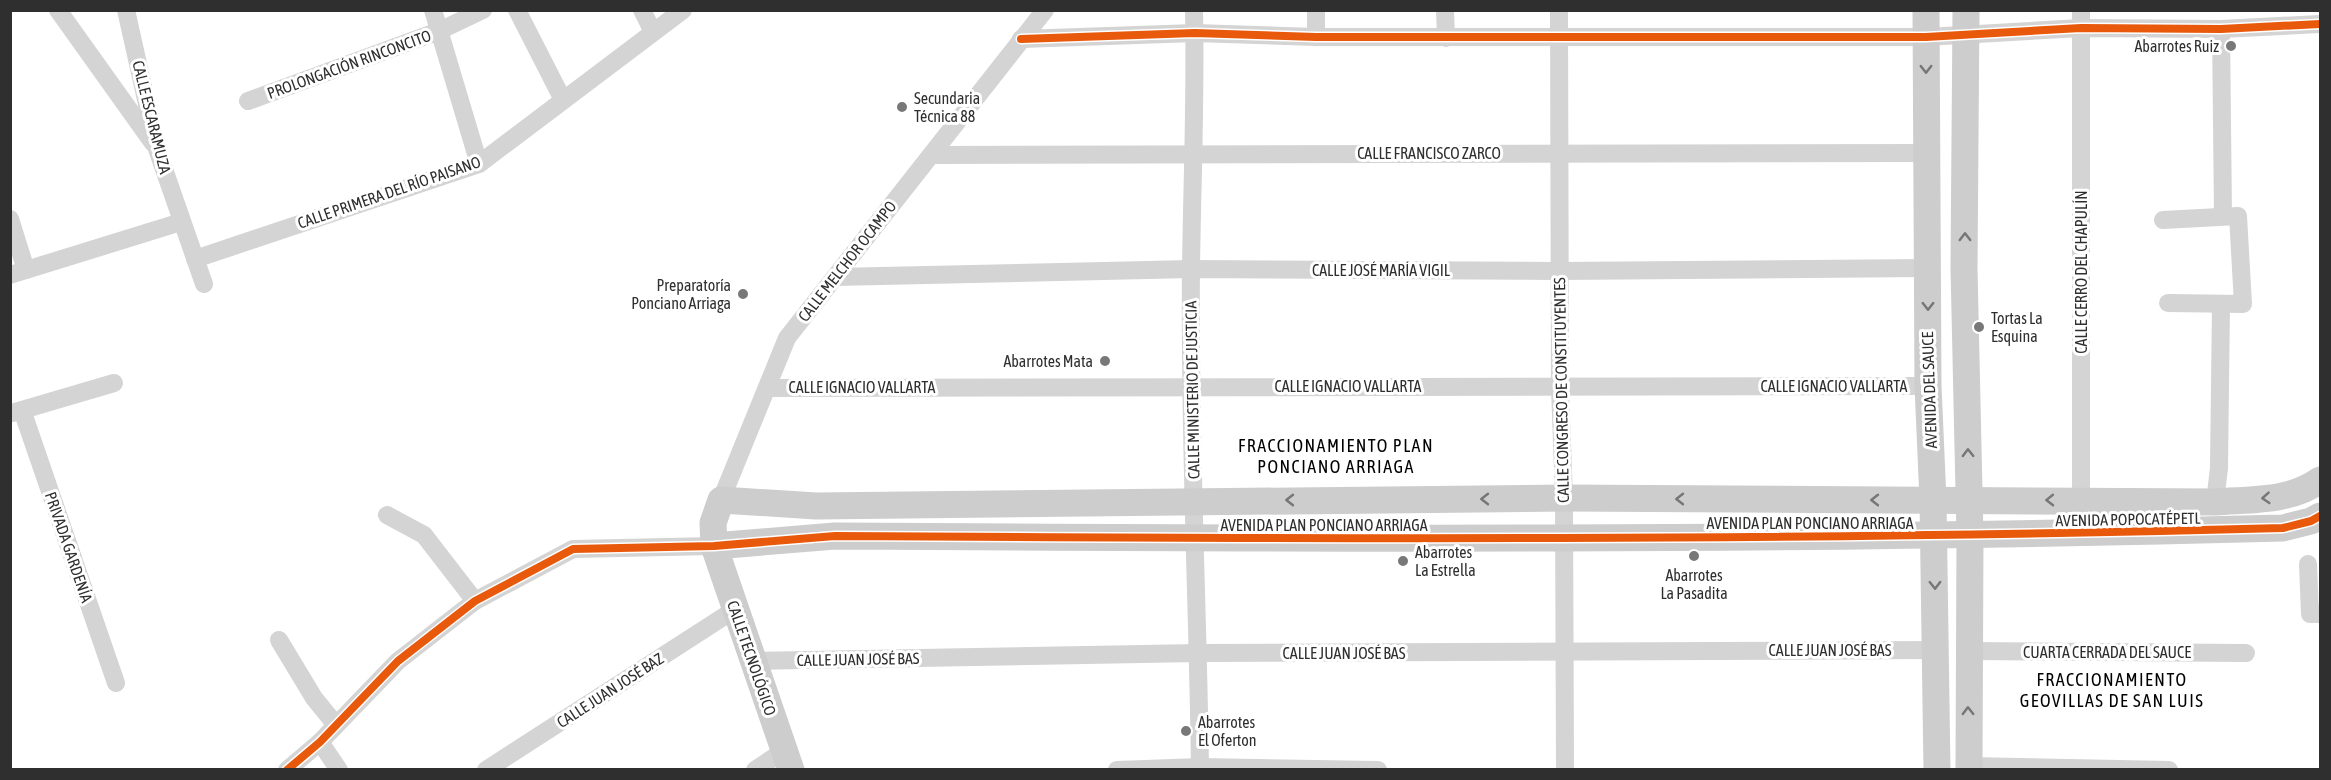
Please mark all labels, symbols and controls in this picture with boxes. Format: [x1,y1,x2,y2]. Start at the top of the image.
street label: PROLONGACIÓN RINCONCITO [265,26,433,102]
place label: Abarrotes Ruiz [2134,37,2219,55]
marker: Abarrotes Ruiz [2224,39,2238,53]
street label: CALLE ESCARAMUZA [129,59,175,176]
one-way arrow [1920,64,1933,73]
place label: Secundaria Técnica 88 [914,89,980,125]
marker: Secundaria Técnica 88 [895,100,909,114]
street label: CALLE FRANCISCO ZARCO [1357,144,1501,162]
street label: CALLE PRIMERA DEL RÍO PAISANO [295,152,483,232]
street label: CALLE CERRO DEL CHAPULÍN [2072,190,2090,354]
street label: CALLE MELCHOR OCAMPO [794,197,900,325]
one-way arrow [1959,233,1971,242]
street label: CALLE JOSÉ MARÍA VIGIL [1312,261,1451,279]
place label: Preparatoría Ponciano Arriaga [631,276,731,313]
street label: CALLE CONGRESO DE CONSTITUYENTES [1550,277,1572,503]
marker: Preparatoría Ponciano Arriaga [736,287,750,301]
street label: CALLE MINISTERIO DE JUSTICIA [1181,300,1203,479]
one-way arrow [1922,301,1934,310]
place label: Tortas La Esquina [1991,309,2043,346]
marker: Tortas La Esquina [1972,320,1986,334]
street label: AVENIDA DEL SAUCE [1918,331,1940,449]
place label: Abarrotes Mata [1003,352,1093,370]
marker: Abarrotes Mata [1098,354,1112,368]
street label: CALLE IGNACIO VALLARTA [1275,377,1422,395]
street label: CALLE IGNACIO VALLARTA [1761,377,1908,395]
street label: CALLE IGNACIO VALLARTA [789,378,936,396]
district label: FRACCIONAMIENTO PLAN PONCIANO ARRIAGA [1238,435,1434,477]
one-way arrow [1962,449,1974,458]
street label: PRIVADA GARDENÍA [42,489,96,605]
one-way arrow [2262,492,2271,505]
one-way arrow [1480,493,1489,505]
one-way arrow [1675,493,1684,505]
one-way arrow [1285,494,1294,506]
one-way arrow [1870,494,1879,506]
one-way arrow [2046,494,2055,506]
street label: AVENIDA POPOCATÉPETL [2055,509,2202,529]
street label: AVENIDA PLAN PONCIANO ARRIAGA [1707,514,1914,532]
street label: AVENIDA PLAN PONCIANO ARRIAGA [1221,516,1428,534]
place label: Abarrotes La Estrella [1415,543,1476,579]
marker: Abarrotes La Pasadita [1687,549,1701,563]
marker: Abarrotes La Estrella [1396,554,1410,568]
place label: Abarrotes La Pasadita [1660,566,1728,602]
one-way arrow [1929,580,1941,589]
street label: CALLE TECNOLÓGICO [724,598,780,718]
street label: CALLE JUAN JOSÉ BAS [1769,641,1892,659]
street label: CUARTA CERRADA DEL SAUCE [2023,643,2191,661]
street label: CALLE JUAN JOSÉ BAS [1283,644,1406,662]
street label: CALLE JUAN JOSÉ BAZ [553,649,667,731]
street label: CALLE JUAN JOSÉ BAS [796,649,920,669]
district label: FRACCIONAMIENTO GEOVILLAS DE SAN LUIS [2020,669,2204,711]
one-way arrow [1962,707,1974,716]
place label: Abarrotes El Oferton [1198,713,1257,749]
marker: Abarrotes El Oferton [1179,724,1193,738]

